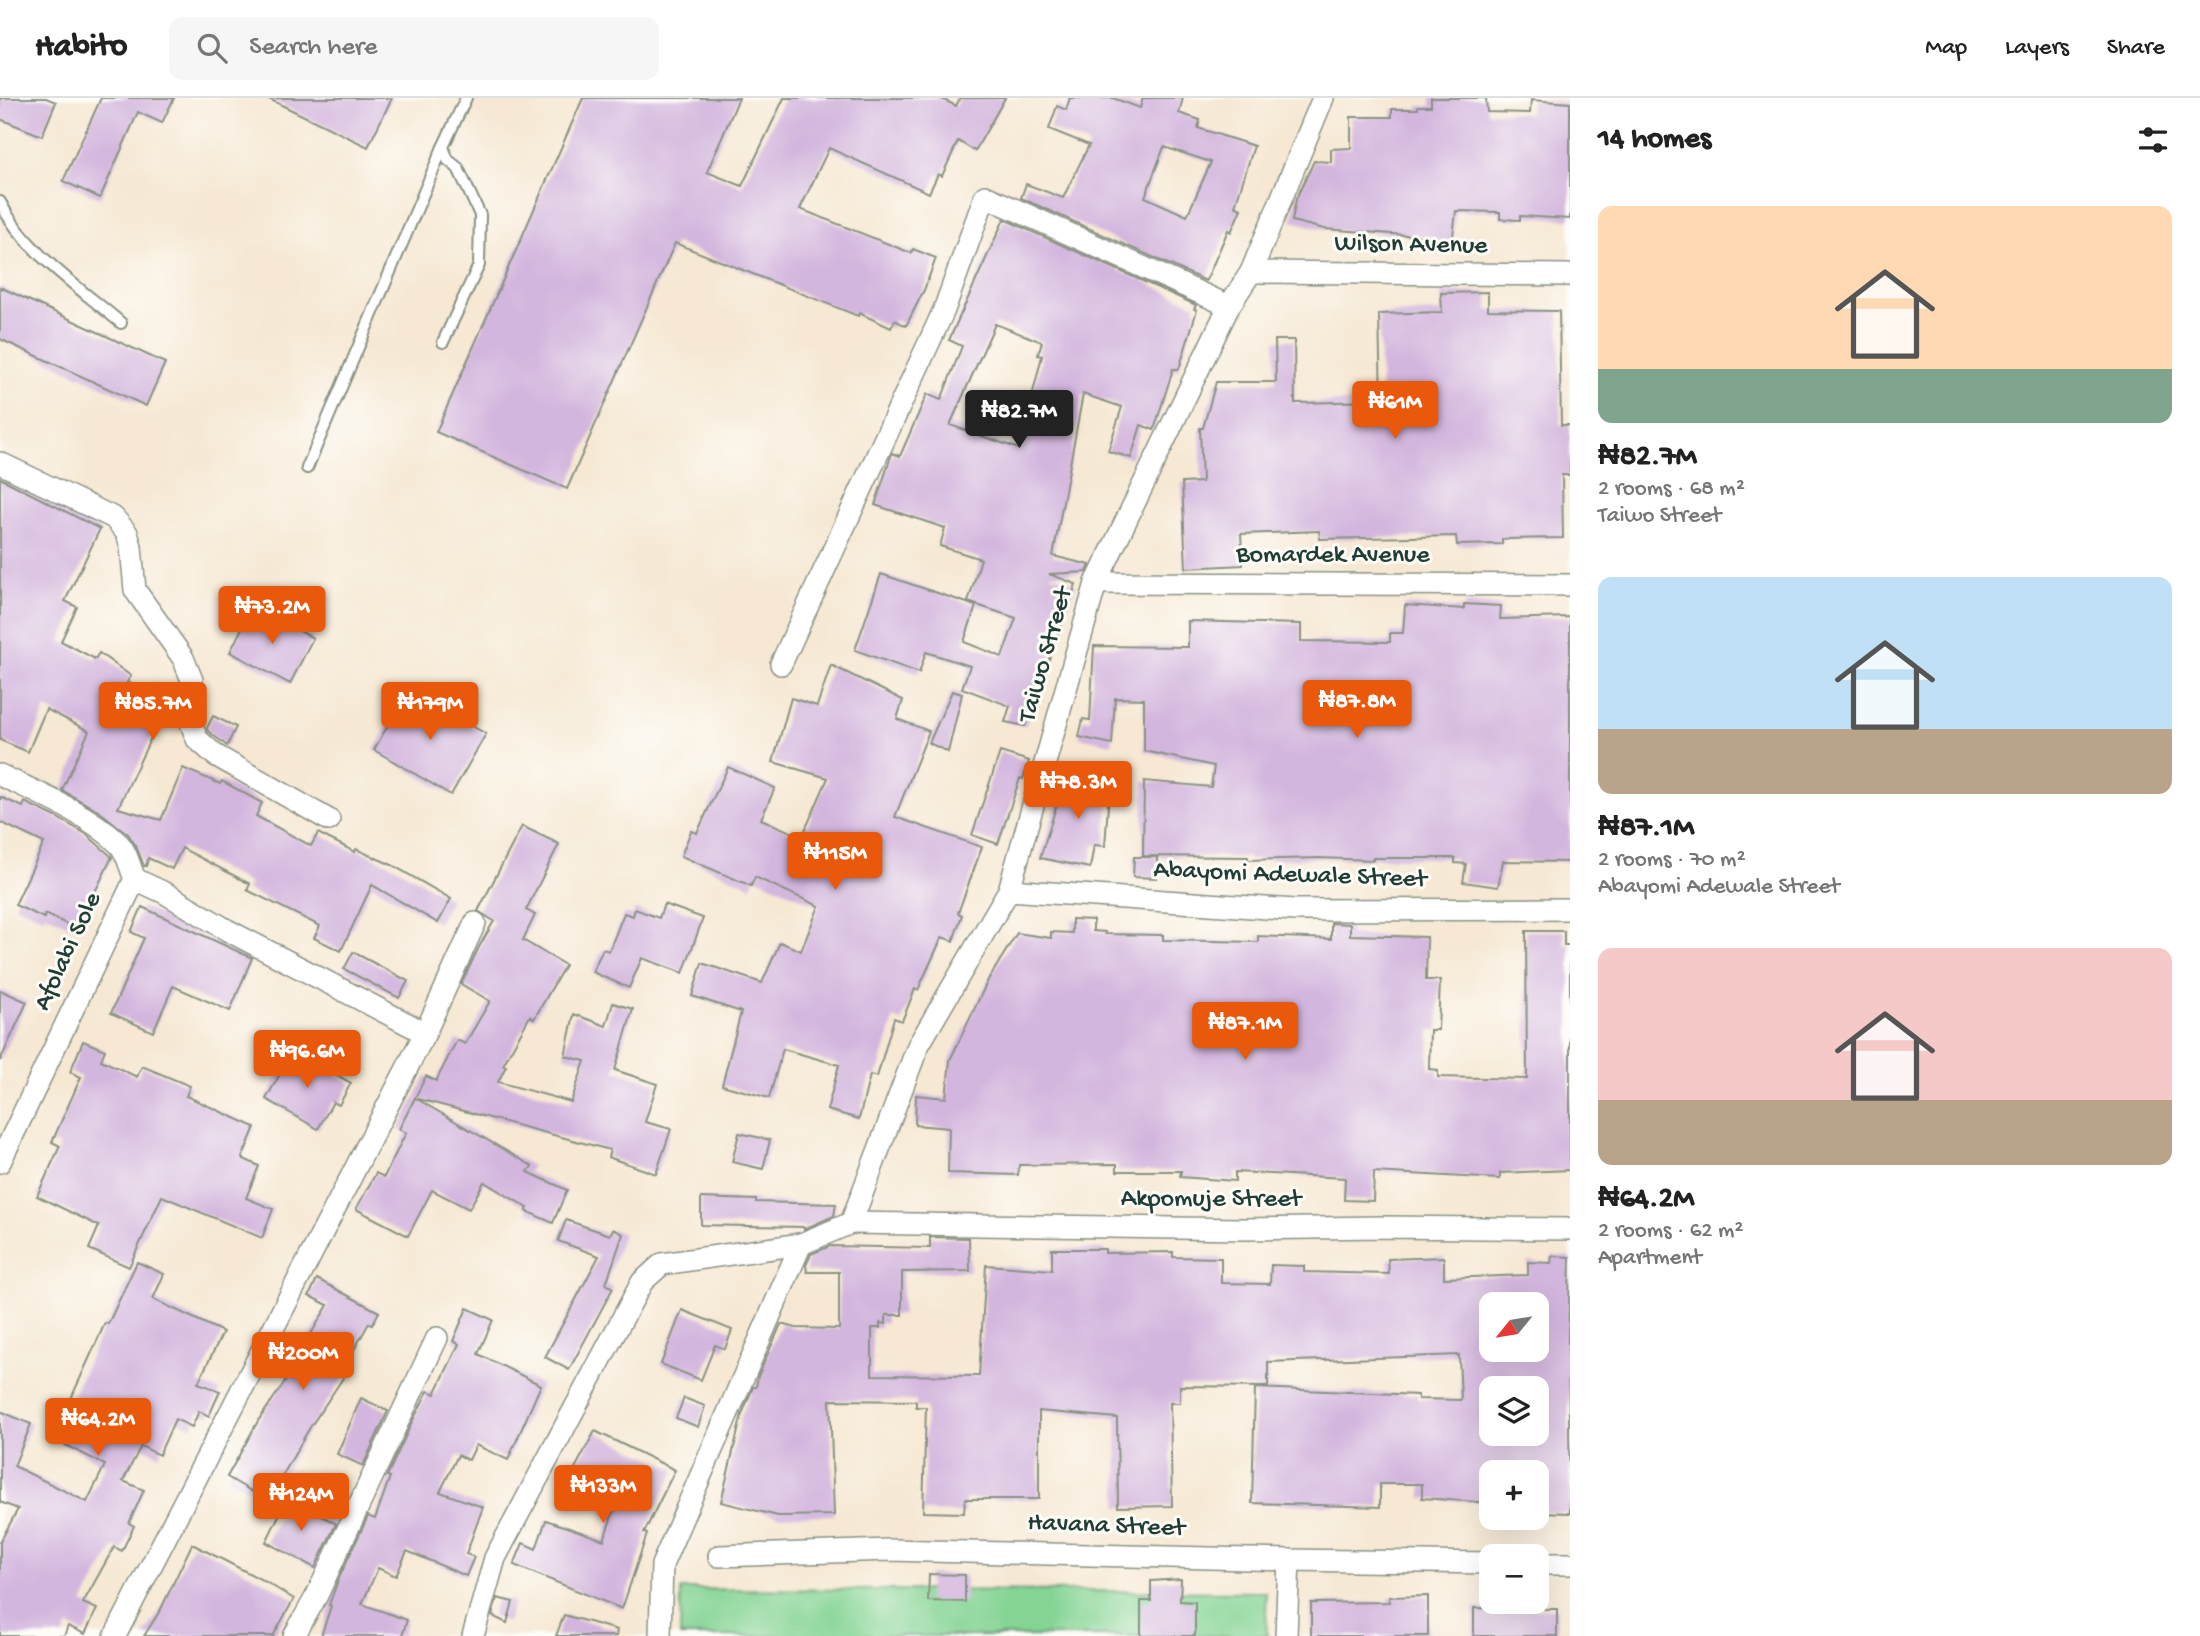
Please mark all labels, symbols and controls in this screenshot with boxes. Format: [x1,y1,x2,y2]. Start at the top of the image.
search box [169,17,659,80]
text: Habito [35,29,127,67]
icon: search [193,29,231,67]
text: Search here [249,33,377,64]
text: Map [1925,34,1967,63]
text: Layers [2005,34,2069,63]
text: Share [2107,34,2165,63]
icon: filters [2134,121,2172,159]
text: 14 homes [1598,123,1711,158]
street label: Wilson Avenue [1334,229,1488,263]
icon: home [1822,251,1948,377]
pin: ₦61M [1354,382,1436,441]
pin: ₦82.7M [962,390,1076,450]
text: ₦61M [1368,390,1422,417]
text: ₦82.7M [981,399,1057,426]
text: ₦82.7M [1598,441,1697,476]
text: 2 rooms · 68 m² [1598,476,1745,503]
text: Taiwo Street [1598,503,1721,530]
street label: Bomardek Avenue [1235,541,1430,572]
street label: Taiwo Street [1012,582,1082,728]
pin: ₦73.2M [215,587,329,646]
text: ₦73.2M [235,595,309,622]
icon: home [1822,622,1948,748]
pin: ₦87.8M [1300,680,1414,740]
pin: ₦85.7M [96,682,210,742]
pin: ₦179M [381,682,479,742]
text: ₦87.8M [1319,689,1395,716]
text: ₦85.7M [115,691,191,718]
text: ₦179M [397,691,463,718]
pin: ₦78.3M [1021,762,1135,821]
text: ₦78.3M [1040,770,1116,797]
text: ₦87.1M [1598,812,1694,847]
pin: ₦115M [786,832,884,892]
text: ₦115M [803,841,867,868]
text: 2 rooms · 70 m² [1598,847,1746,874]
street label: Abayomi Adewale Street [1153,856,1429,896]
text: Abayomi Adewale Street [1598,874,1840,901]
street label: Afolabi Sole [28,887,110,1016]
icon: home [1822,993,1948,1119]
pin: ₦87.1M [1188,1002,1302,1062]
text: ₦87.1M [1208,1011,1282,1038]
pin: ₦96.6M [250,1030,364,1090]
text: ₦96.6M [270,1039,344,1066]
text: ₦64.2M [1598,1183,1694,1218]
street label: Akpomuje Street [1121,1185,1304,1216]
text: 2 rooms · 62 m² [1598,1218,1743,1245]
text: Apartment [1598,1245,1702,1272]
north arrow [1479,1292,1549,1362]
map controls [1479,1292,1549,1614]
pin: ₦200M [254,1332,352,1392]
text: ₦200M [268,1341,338,1368]
button: layers [1479,1376,1549,1446]
pin: ₦64.2M [41,1398,155,1458]
text: ₦64.2M [61,1407,135,1434]
button: + [1479,1460,1549,1530]
pin: ₦133M [554,1466,652,1525]
pin: ₦124M [252,1474,350,1533]
text: ₦133M [570,1474,636,1501]
text: ₦124M [269,1482,333,1509]
street label: Havana Street [1027,1509,1188,1545]
button: − [1479,1544,1549,1614]

